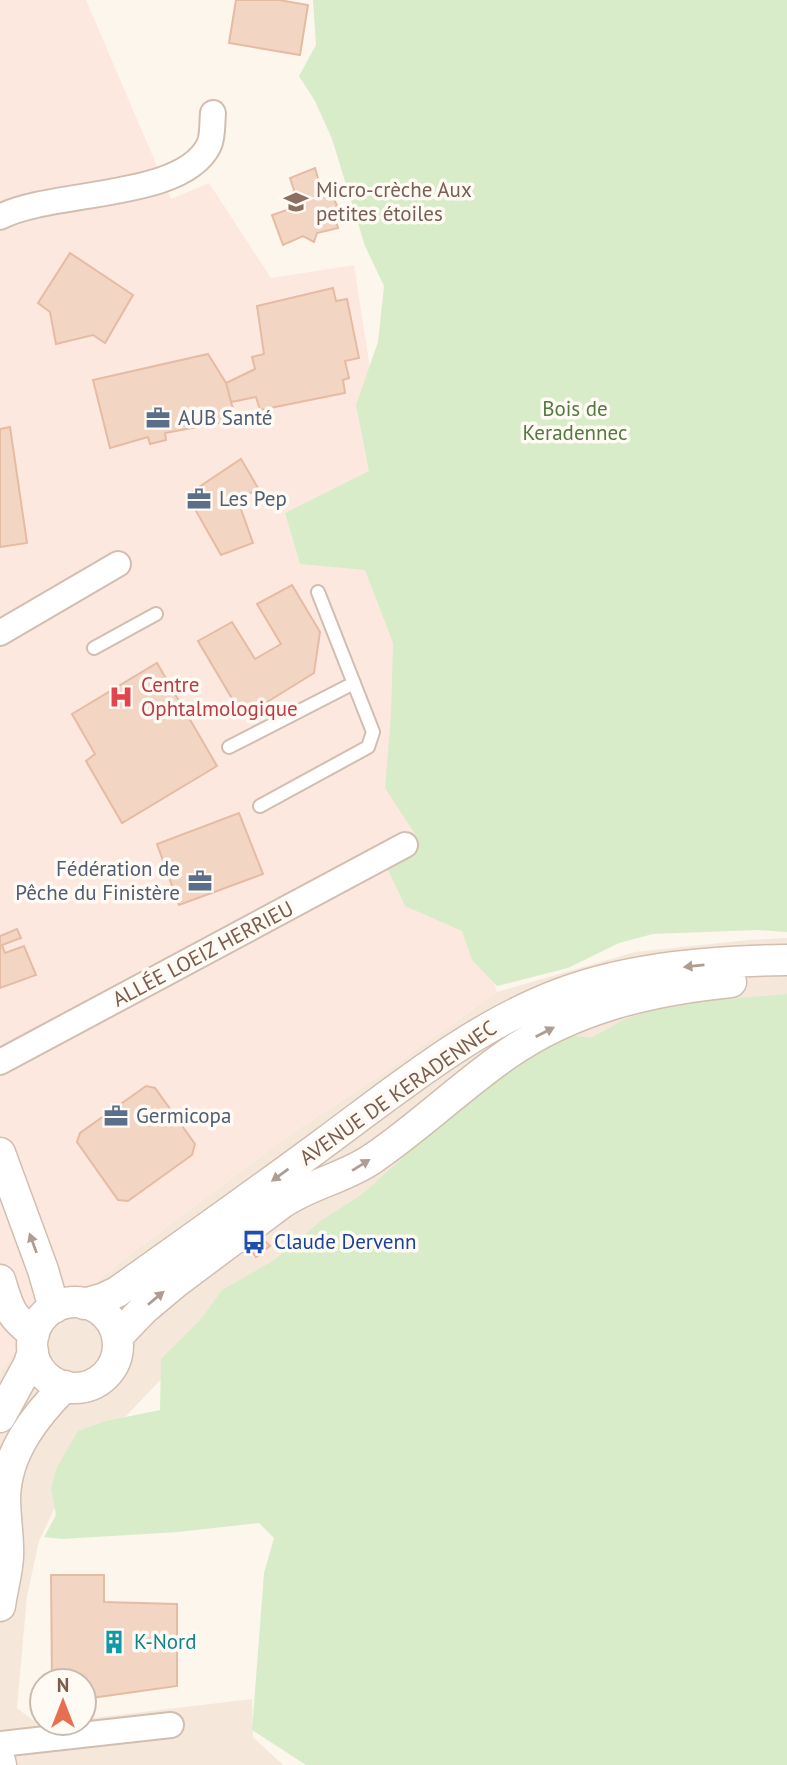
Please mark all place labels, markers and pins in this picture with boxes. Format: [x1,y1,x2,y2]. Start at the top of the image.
place label: Micro-crèche Aux petites étoiles [316,176,472,227]
school or university icon: Micro-crèche Aux petites étoiles [282,188,310,216]
office icon: AUB Santé [144,404,172,432]
place label: AUB Santé [178,404,272,431]
office icon: Les Pep [185,485,213,513]
place label: Les Pep [219,485,287,512]
place label: Centre Ophtalmologique [141,671,298,722]
hospital icon: Centre Ophtalmologique [107,683,135,711]
place label: Fédération de Pêche du Finistère [15,855,180,906]
office icon: Fédération de Pêche du Finistère [186,867,214,895]
office icon: Germicopa [102,1102,130,1130]
place label: Germicopa [136,1102,231,1129]
bus stop icon: Claude Dervenn [240,1228,268,1256]
place label: Claude Dervenn [274,1228,417,1255]
building icon: K-Nord [100,1628,128,1656]
place label: K-Nord [134,1628,197,1655]

